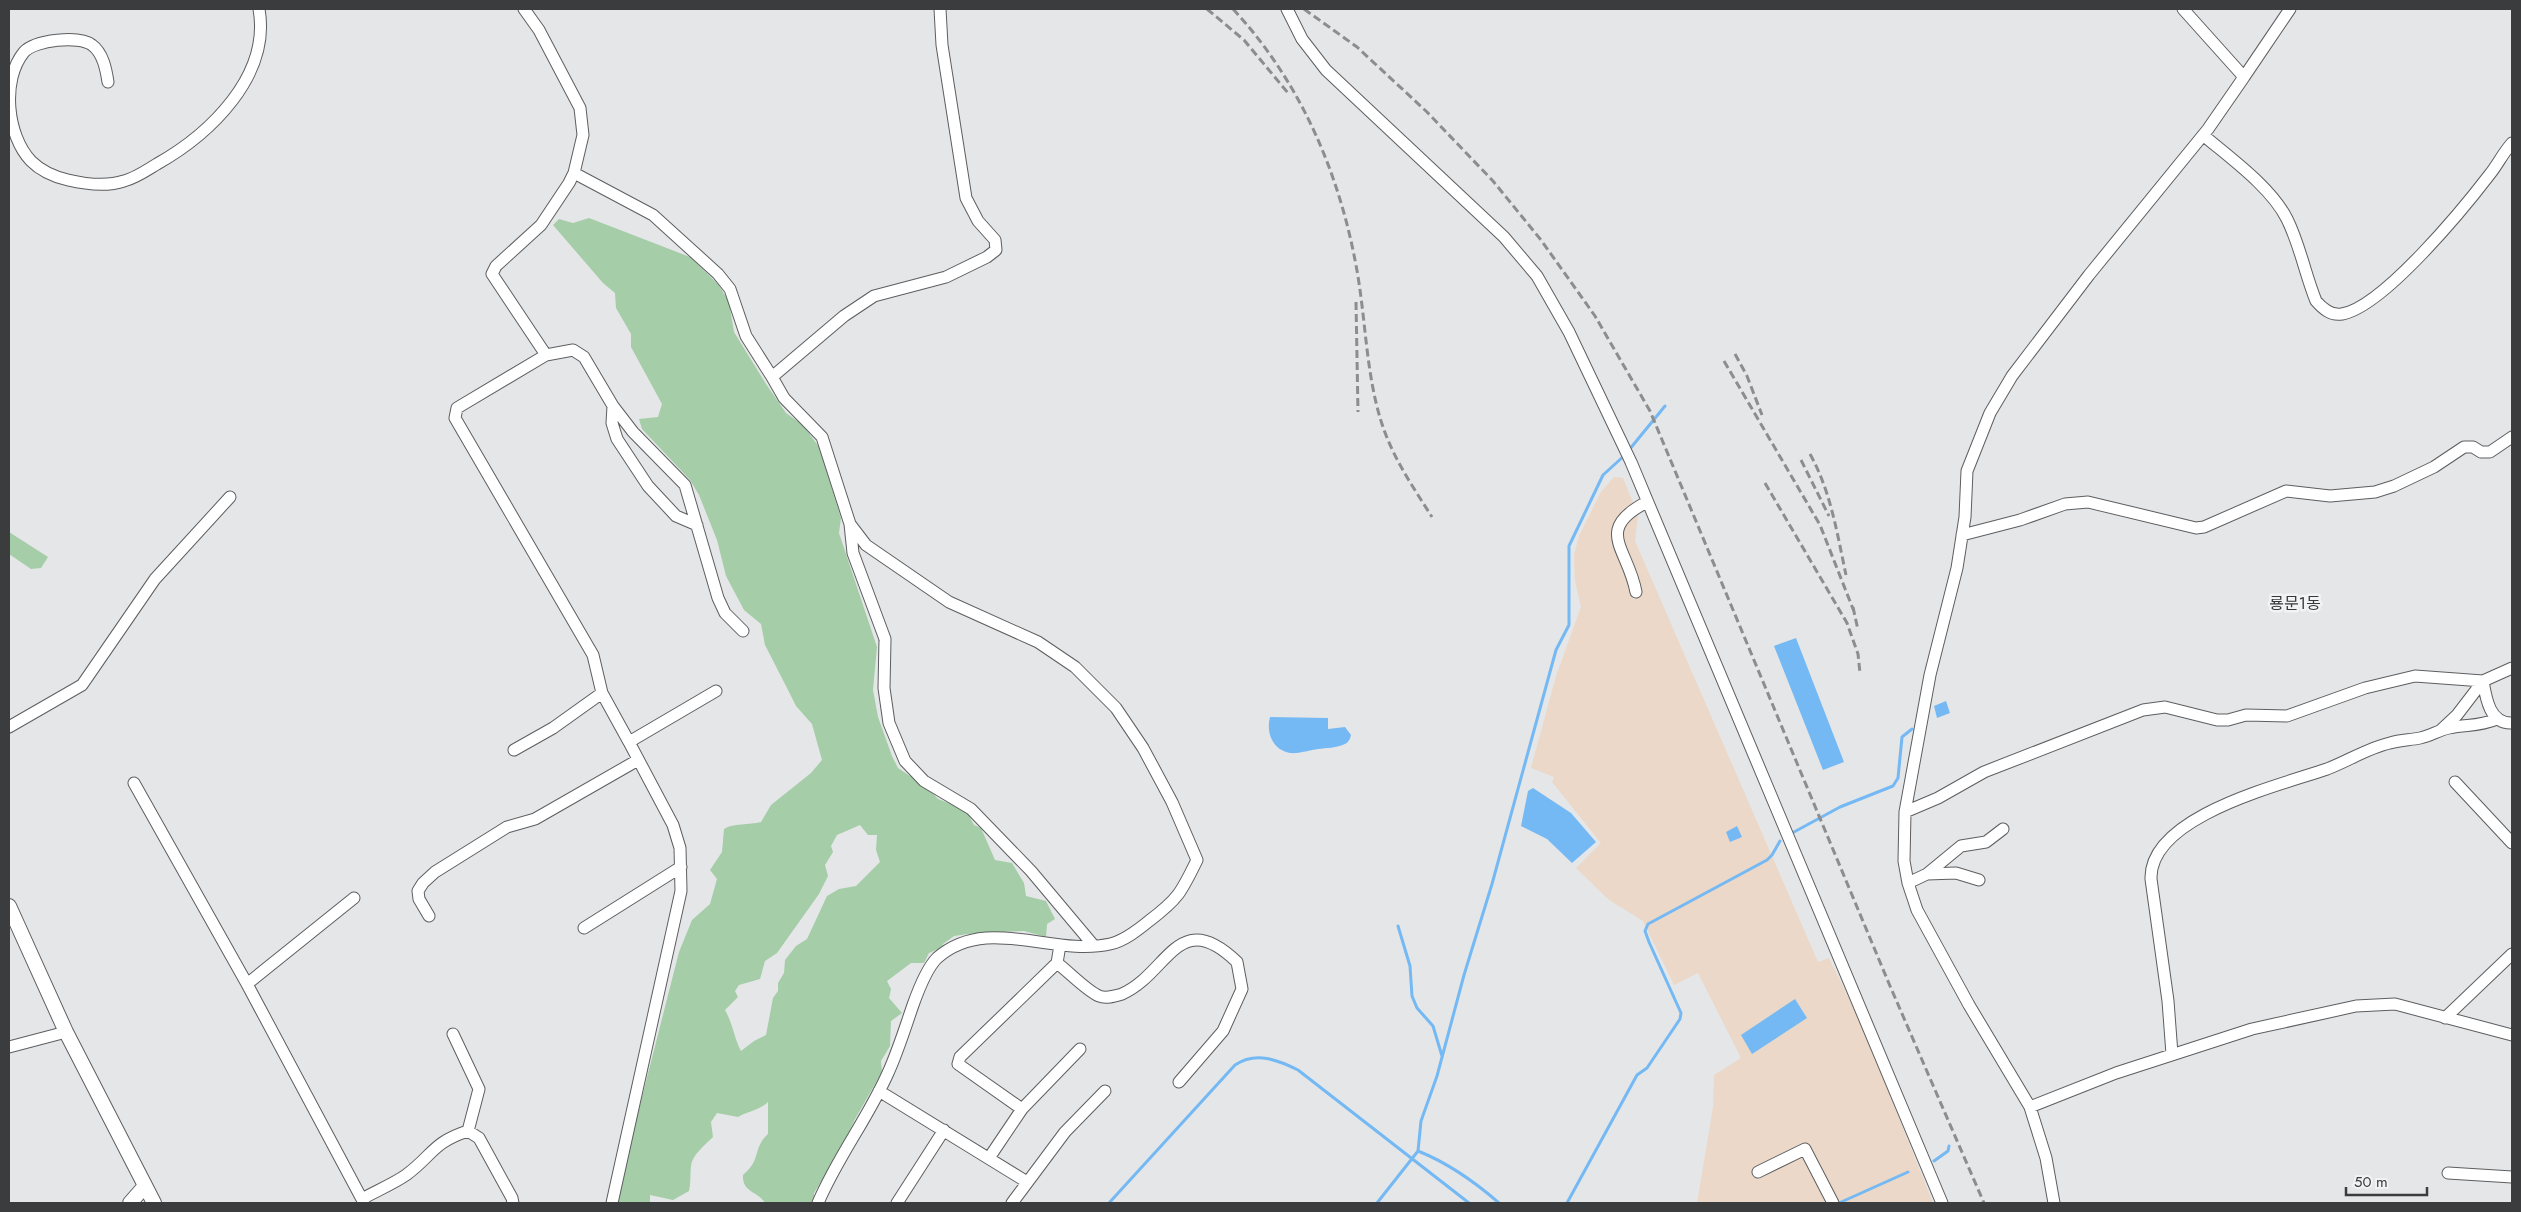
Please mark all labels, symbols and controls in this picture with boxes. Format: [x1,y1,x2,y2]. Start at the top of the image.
district label: 룡문1동 [2269,592,2321,615]
scale bar [2346,1164,2427,1196]
text: 50 m [2354,1171,2388,1193]

